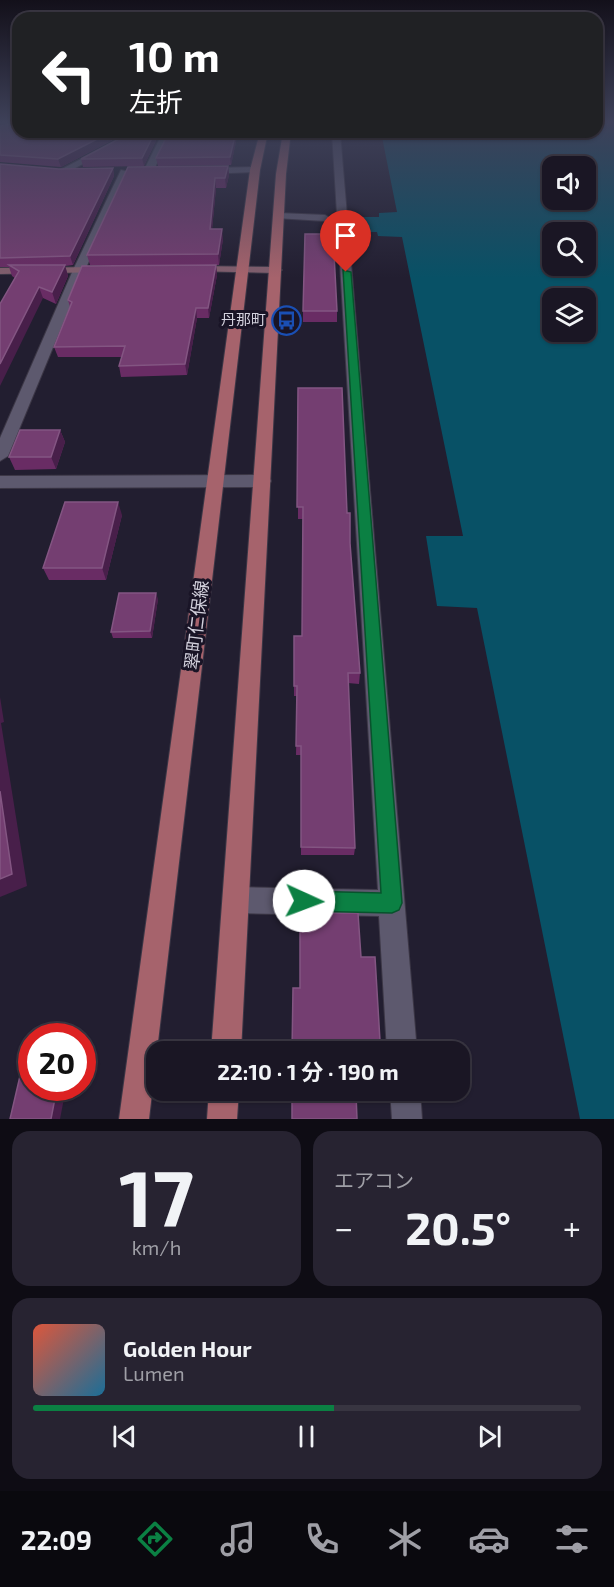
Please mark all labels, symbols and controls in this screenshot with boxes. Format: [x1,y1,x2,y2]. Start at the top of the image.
text: 10 m [129,30,220,80]
icon: left [30,36,108,114]
text: 左折 [129,85,183,117]
map controls [542,156,596,342]
button: sound [542,156,596,210]
pin [320,210,371,272]
icon: arrive [329,219,362,252]
button: search [542,222,596,276]
button: layers [542,288,596,342]
bus stop icon: 丹那町 [271,304,303,336]
place label: 丹那町 [221,310,266,328]
street label: 翠町仁保線 [180,579,212,671]
position arrow [272,869,336,933]
speed limit sign: 20 [18,1023,96,1101]
text: 22:10 · 1 分 · 190 m [217,1058,399,1084]
text: 17 [119,1149,194,1243]
text: エアコン [334,1168,414,1192]
text: 20.5° [405,1200,511,1254]
text: − [334,1207,353,1247]
text: + [563,1207,581,1247]
text: km/h [132,1235,181,1259]
text: Golden Hour [123,1335,252,1361]
text: Lumen [123,1361,185,1385]
icon: previous [108,1420,141,1453]
icon: pause [290,1420,323,1453]
icon: next [473,1420,506,1453]
icon: directions [134,1518,176,1560]
icon: music [217,1518,259,1560]
icon: phone [301,1518,343,1560]
icon: climate [384,1518,426,1560]
icon: car [468,1518,510,1560]
icon: filters [551,1518,593,1560]
text: 22:09 [21,1523,92,1555]

